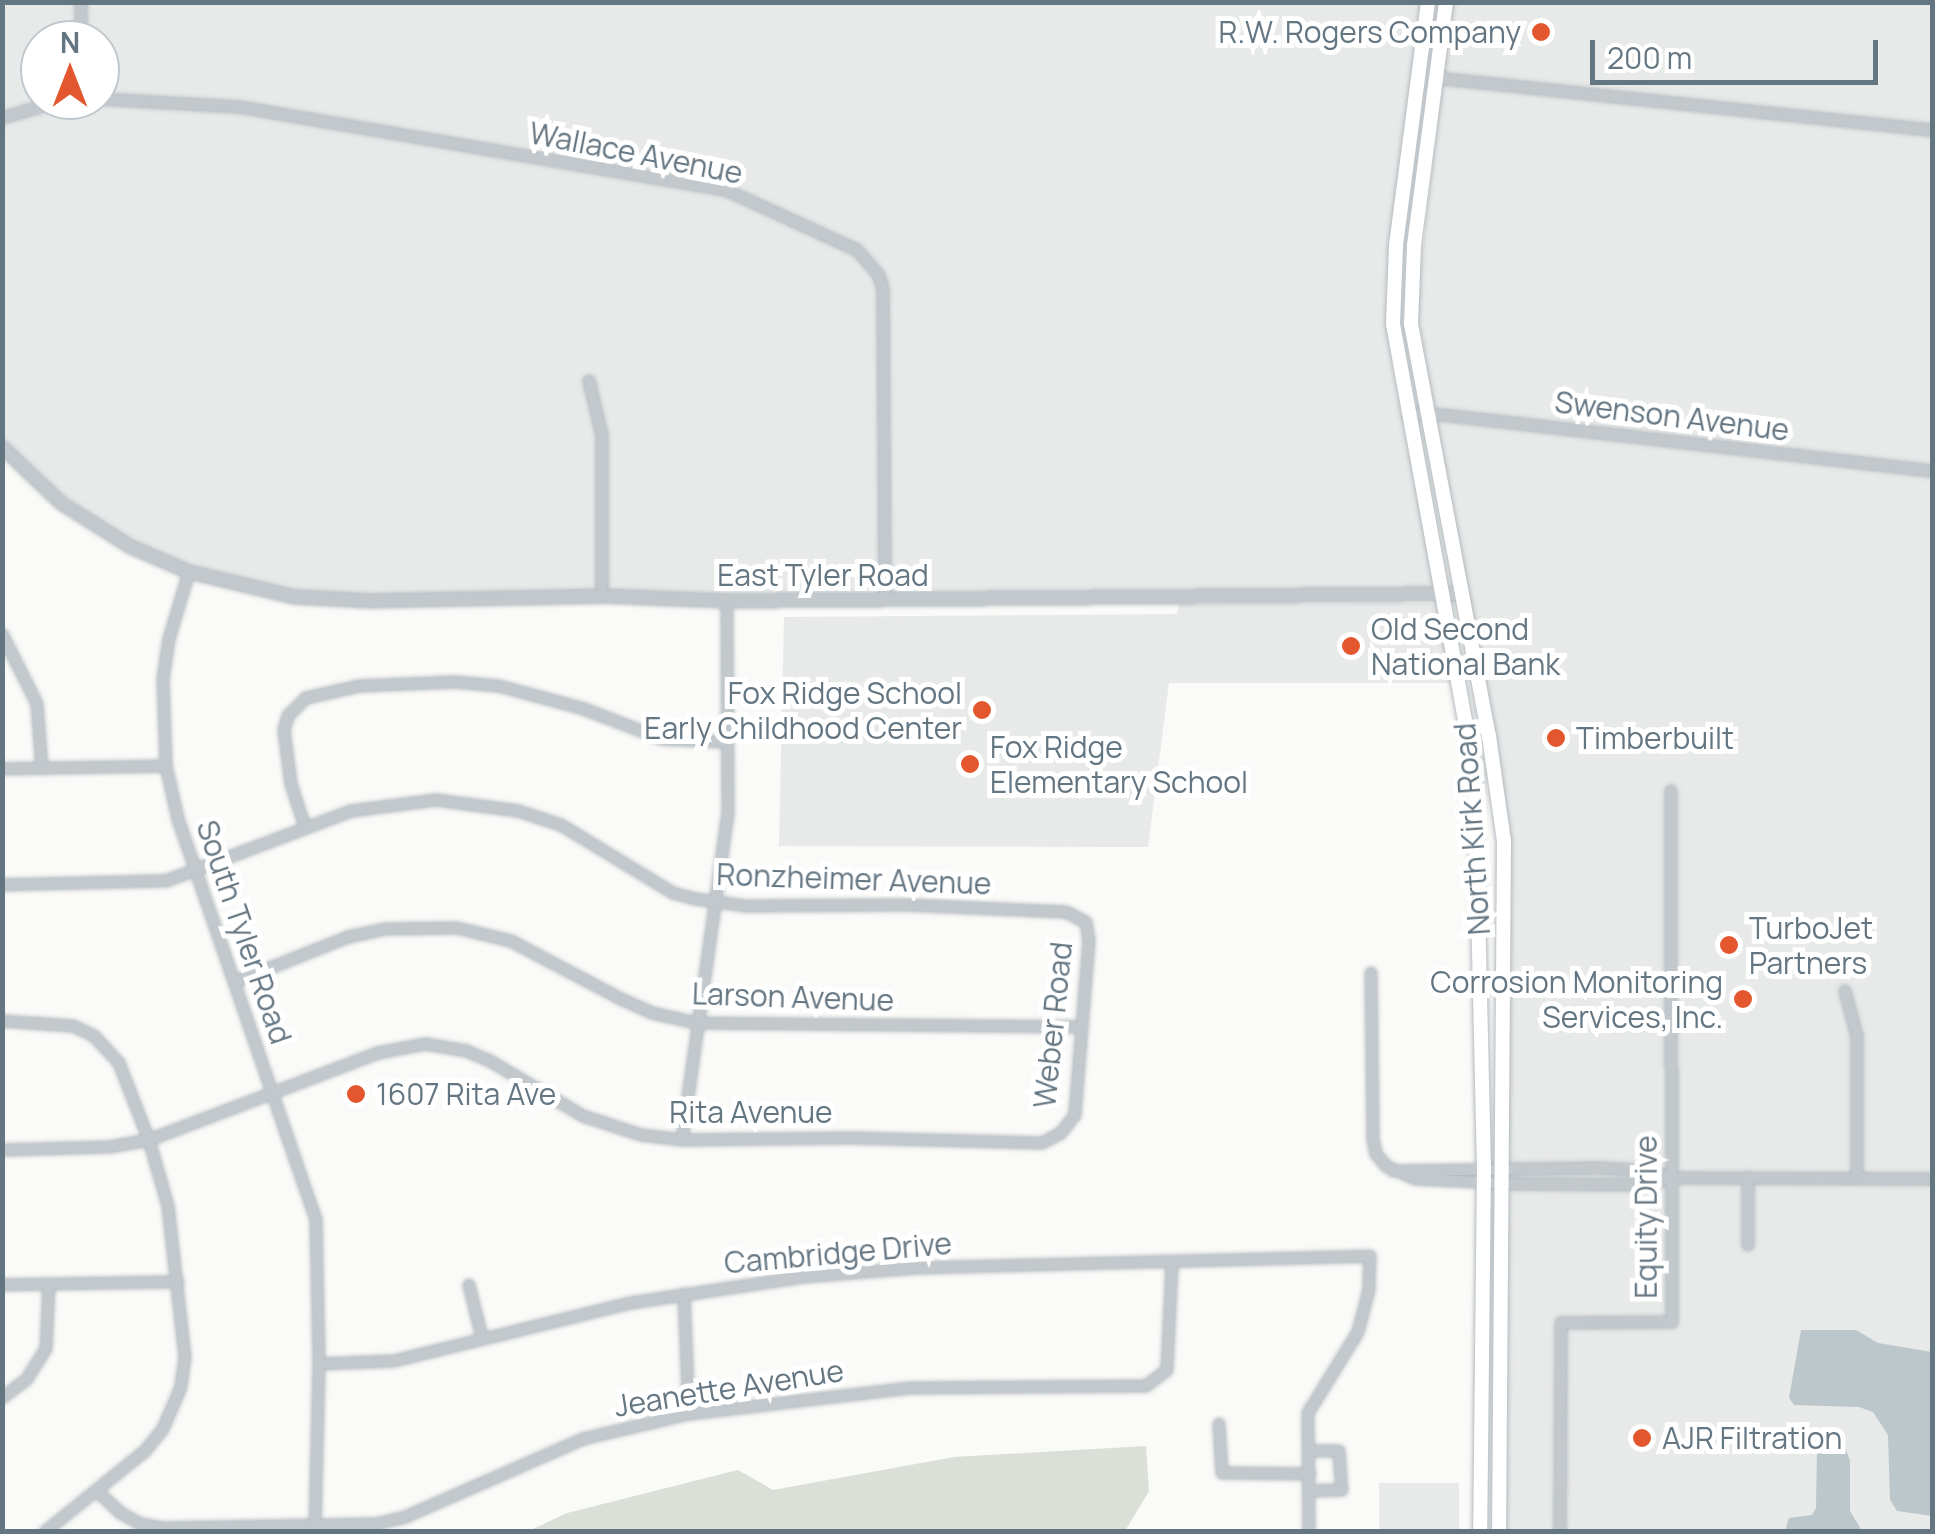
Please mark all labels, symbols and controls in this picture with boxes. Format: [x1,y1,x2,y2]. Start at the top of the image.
place label: R.W. Rogers Company [1219,14,1521,50]
north arrow [20,20,120,120]
scale bar [1595,20,1882,82]
marker: R.W. Rogers Company [1530,21,1552,43]
text: N [60,23,80,61]
text: 200 m [1607,37,1692,78]
street label: Wallace Avenue [526,115,746,191]
street label: Swenson Avenue [1553,384,1791,448]
street label: East Tyler Road [717,557,929,593]
place label: Old Second National Bank [1371,611,1560,682]
marker: Old Second National Bank [1340,635,1362,657]
place label: Fox Ridge School Early Childhood Center [644,675,962,746]
marker: Fox Ridge School Early Childhood Center [971,699,993,721]
place label: Timberbuilt [1576,720,1734,756]
street label: North Kirk Road [1447,722,1497,936]
marker: Timberbuilt [1545,727,1567,749]
place label: Fox Ridge Elementary School [990,729,1248,800]
marker: Fox Ridge Elementary School [959,753,981,775]
street label: South Tyler Road [189,816,299,1048]
street label: Ronzheimer Avenue [716,856,992,902]
place label: TurboJet Partners [1749,910,1873,980]
marker: TurboJet Partners [1718,934,1740,956]
street label: Weber Road [1026,940,1080,1110]
place label: Corrosion Monitoring Services, Inc. [1430,964,1723,1034]
street label: Larson Avenue [691,975,895,1019]
marker: Corrosion Monitoring Services, Inc. [1732,988,1754,1010]
place label: 1607 Rita Ave [376,1076,556,1112]
marker: 1607 Rita Ave [345,1083,367,1105]
street label: Rita Avenue [669,1094,833,1130]
street label: Equity Drive [1628,1135,1664,1299]
street label: Cambridge Drive [723,1225,953,1281]
street label: Jeanette Avenue [612,1352,846,1424]
place label: AJR Filtration [1662,1420,1842,1456]
marker: AJR Filtration [1631,1427,1653,1449]

